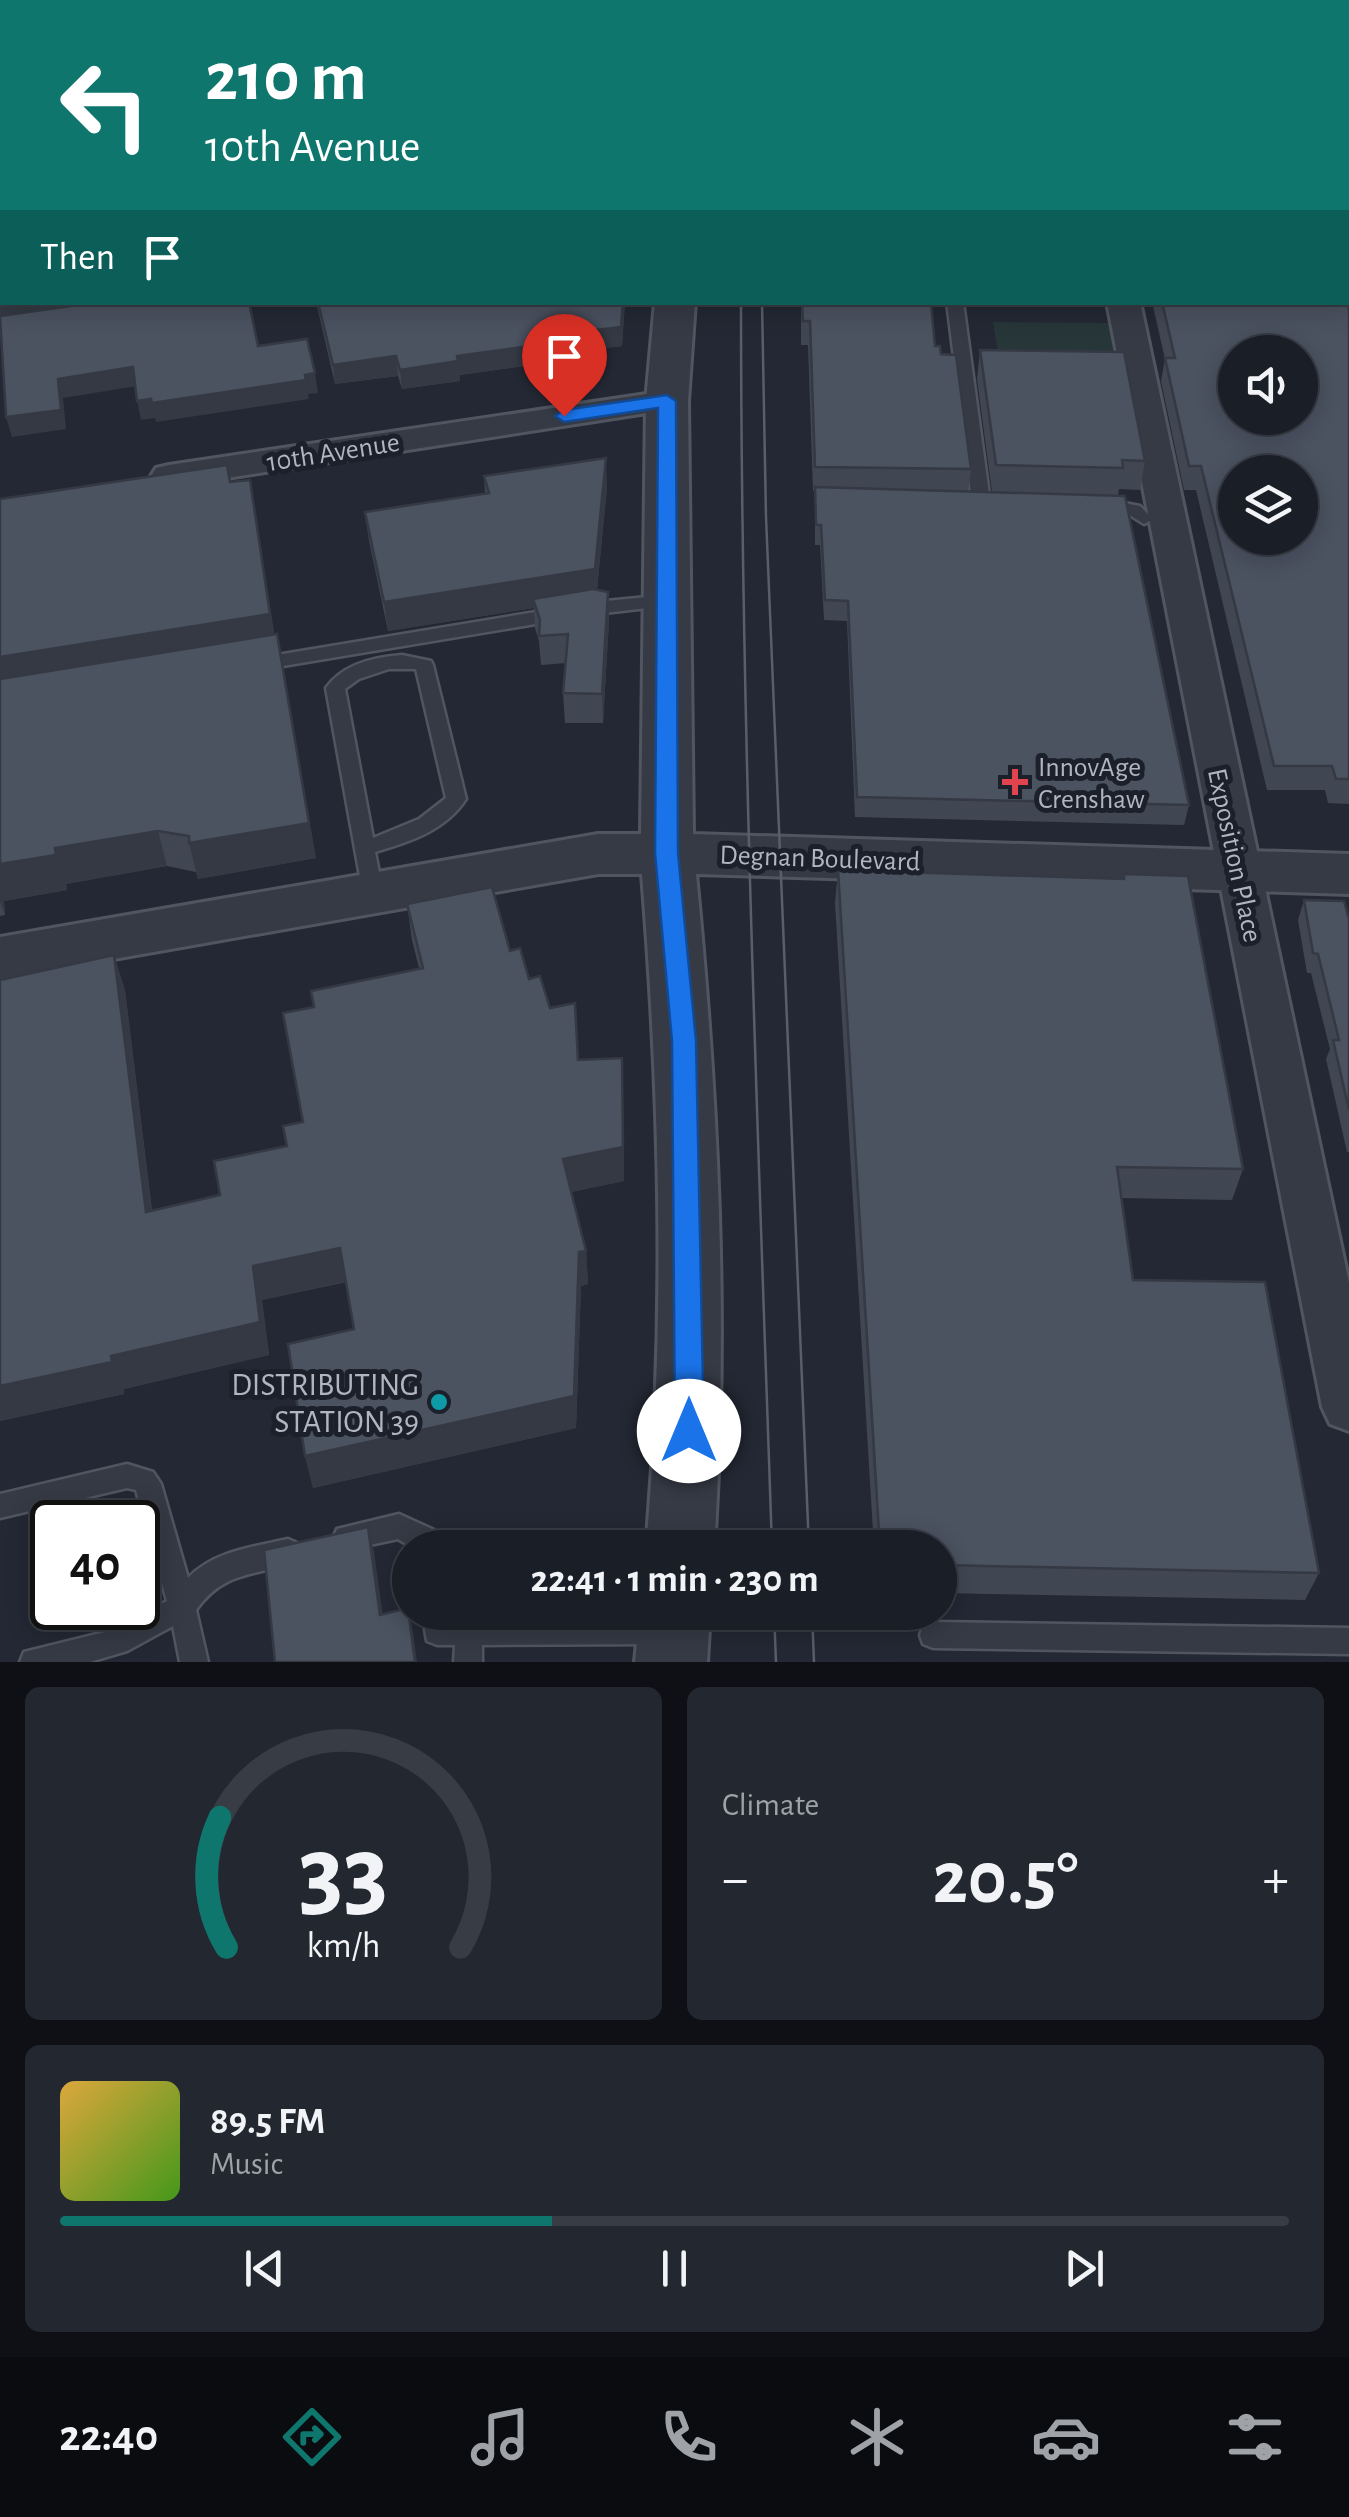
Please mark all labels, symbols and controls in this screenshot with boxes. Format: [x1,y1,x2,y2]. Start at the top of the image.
icon: left [40,40,170,170]
text: 210 m [205,43,367,113]
text: 10th Avenue [205,125,421,170]
icon: arrive [135,230,190,285]
text: Then [40,239,115,277]
pin [522,314,607,417]
icon: arrive [537,329,592,384]
map controls [1218,335,1318,555]
button: sound [1218,335,1318,435]
street label: 10th Avenue [265,429,402,477]
button: layers [1218,455,1318,555]
place label: InnovAge Crenshaw [1038,754,1145,814]
street label: Exposition Place [1202,766,1266,945]
marker: InnovAge Crenshaw [1002,769,1028,795]
street label: Degnan Boulevard [719,842,921,876]
place label: DISTRIBUTING STATION 39 [231,1369,419,1438]
position arrow [637,1379,741,1483]
marker: DISTRIBUTING STATION 39 [428,1391,450,1413]
speed limit sign: 40 [30,1500,160,1630]
text: 22:41 · 1 min · 230 m [530,1561,819,1599]
text: Climate [722,1789,819,1821]
text: 33 [299,1822,388,1926]
text: 20.5° [933,1842,1078,1917]
text: − [722,1852,748,1907]
text: + [1263,1852,1289,1907]
text: km/h [307,1928,380,1964]
text: 89.5 FM [210,2103,325,2141]
text: Music [210,2148,283,2180]
icon: previous [237,2241,292,2296]
icon: pause [647,2241,702,2296]
icon: next [1057,2241,1112,2296]
icon: directions [277,2402,347,2472]
icon: music [465,2402,535,2472]
icon: phone [654,2402,724,2472]
icon: climate [842,2402,912,2472]
icon: car [1031,2402,1101,2472]
icon: filters [1220,2402,1290,2472]
text: 22:40 [59,2414,158,2459]

